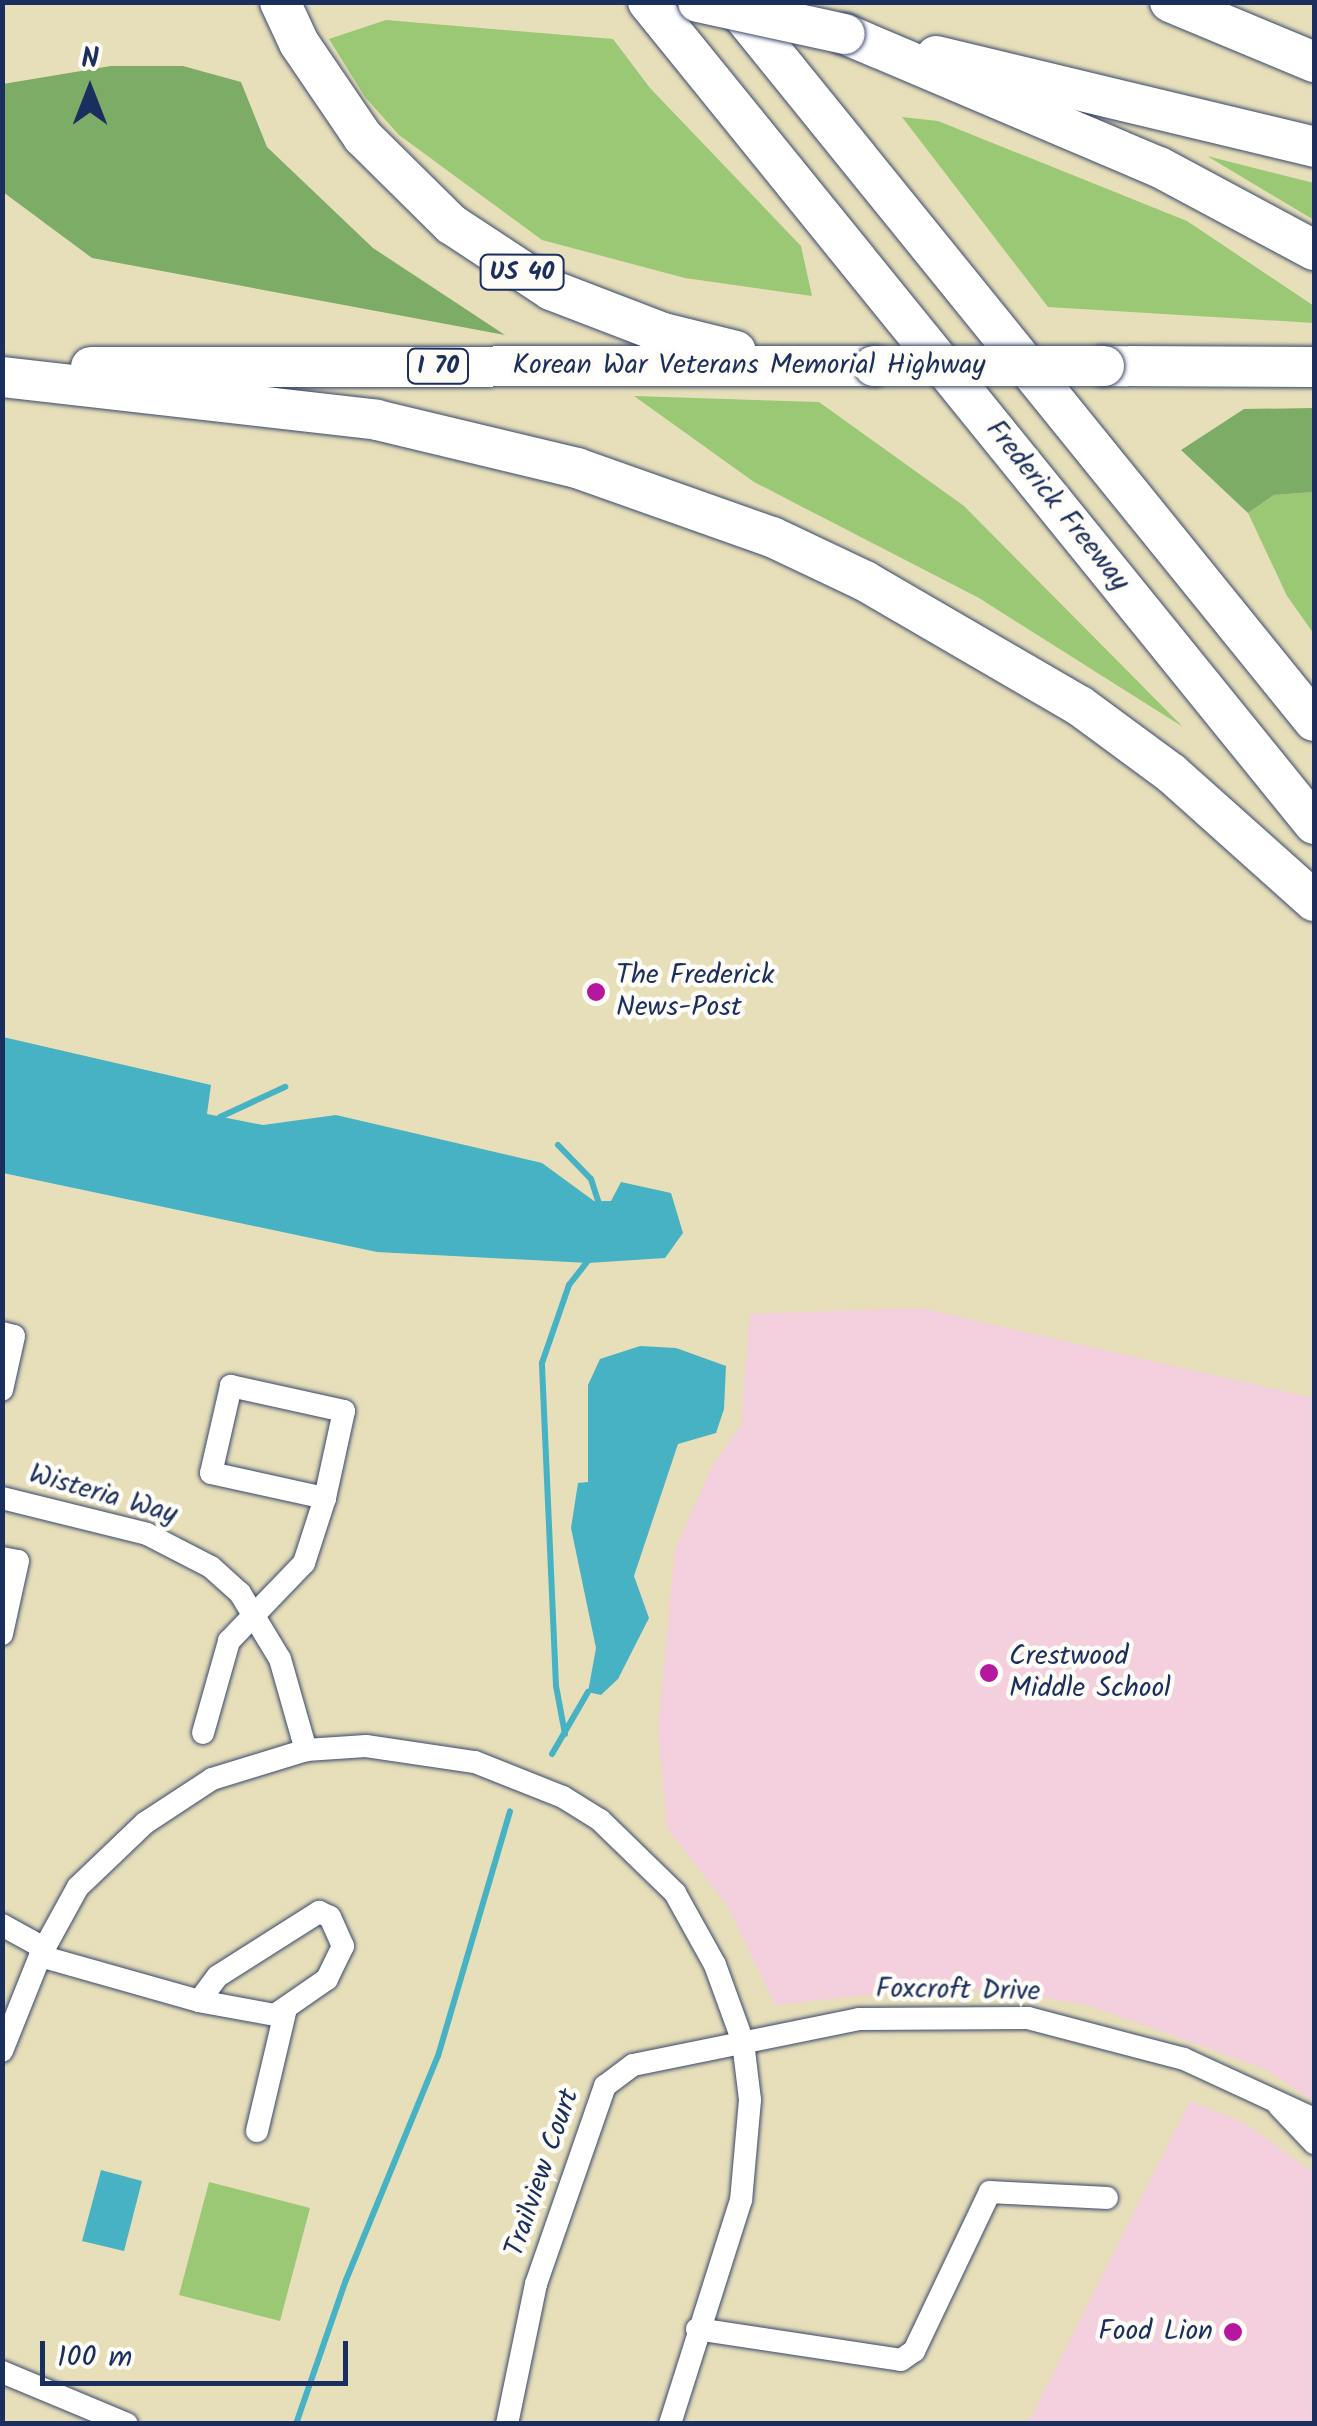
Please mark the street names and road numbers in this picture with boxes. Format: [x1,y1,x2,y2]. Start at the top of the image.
road number: US 40 [480,252,564,292]
road number: I 70 [406,346,470,386]
street label: Korean War Veterans Memorial Highway [513,349,985,383]
street label: Frederick Freeway [978,414,1136,598]
street label: Wisteria Way [25,1458,181,1532]
street label: Foxcroft Drive [875,1973,1041,2009]
street label: Trailview Court [499,2085,587,2261]

